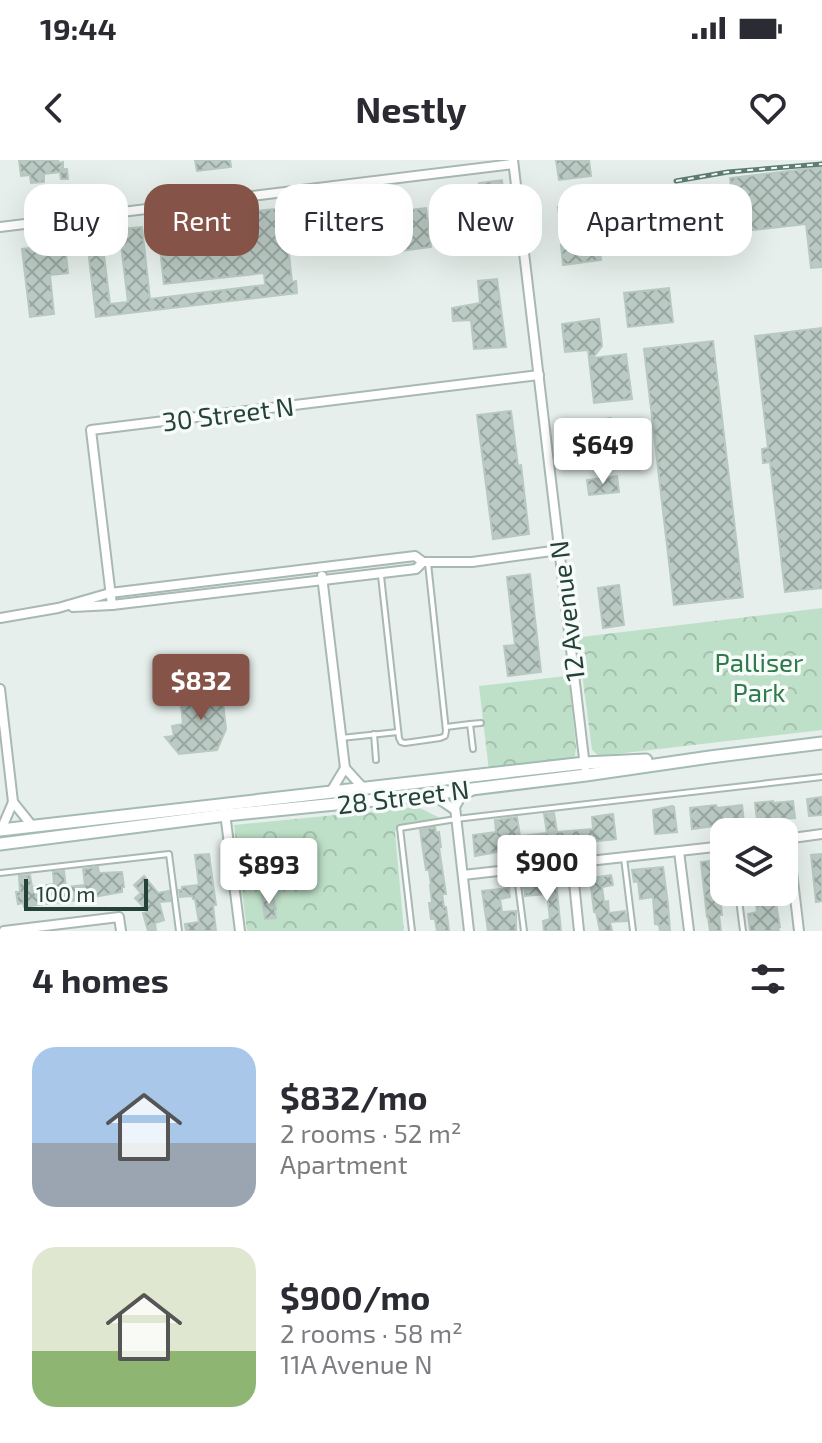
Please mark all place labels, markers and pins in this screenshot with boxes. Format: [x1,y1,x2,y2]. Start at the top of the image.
pin: $649 [556,418,650,486]
pin: $832 [154,654,248,722]
pin: $900 [500,835,594,903]
pin: $893 [222,838,316,906]

